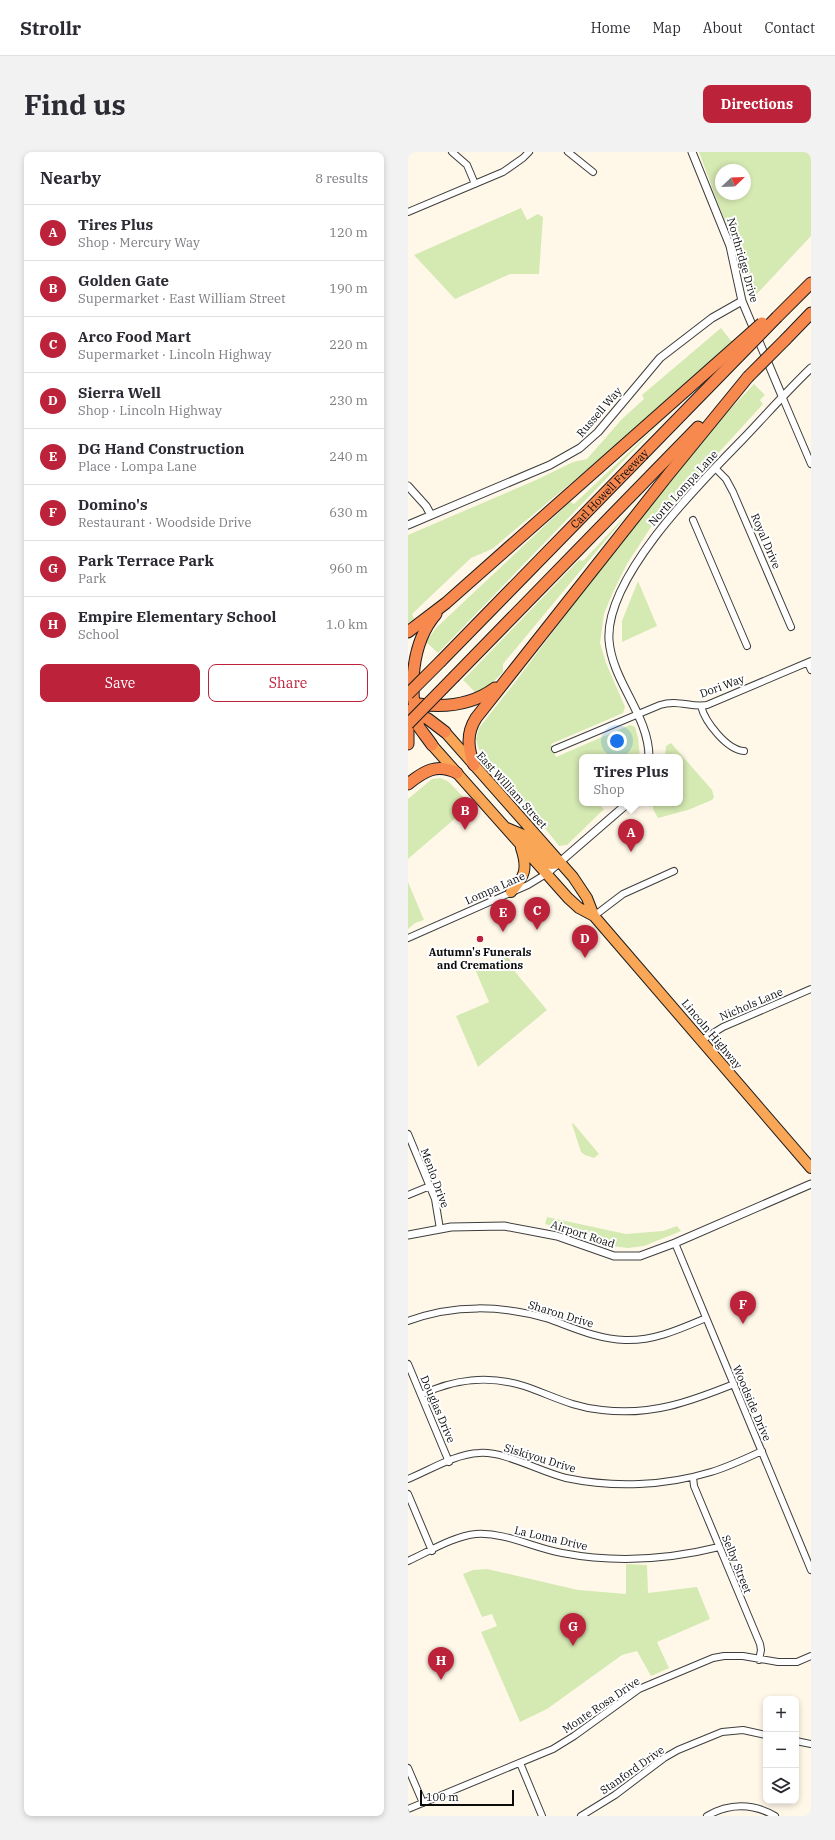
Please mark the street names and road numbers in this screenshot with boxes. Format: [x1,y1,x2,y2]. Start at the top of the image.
street label: Northridge Drive [724,216,762,304]
street label: Russell Way [574,384,625,440]
street label: Carl Howell Freeway [567,446,651,531]
street label: North Lompa Lane [645,447,721,529]
street label: Royal Drive [748,511,784,571]
street label: Dori Way [698,671,746,701]
street label: East William Street [474,749,550,831]
street label: Lompa Lane [463,869,527,907]
street label: Nichols Lane [717,984,785,1024]
street label: Lincoln Highway [679,996,745,1072]
street label: Menlo Drive [418,1146,452,1210]
street label: Airport Road [549,1217,617,1251]
street label: Sharon Drive [527,1297,596,1331]
street label: Woodside Drive [730,1363,774,1443]
street label: Douglas Drive [418,1373,458,1445]
street label: Siskiyou Drive [502,1440,578,1476]
street label: La Loma Drive [513,1523,589,1553]
street label: Selby Street [719,1533,755,1595]
street label: Monte Rosa Drive [560,1674,642,1736]
street label: Stanford Drive [597,1743,667,1797]

